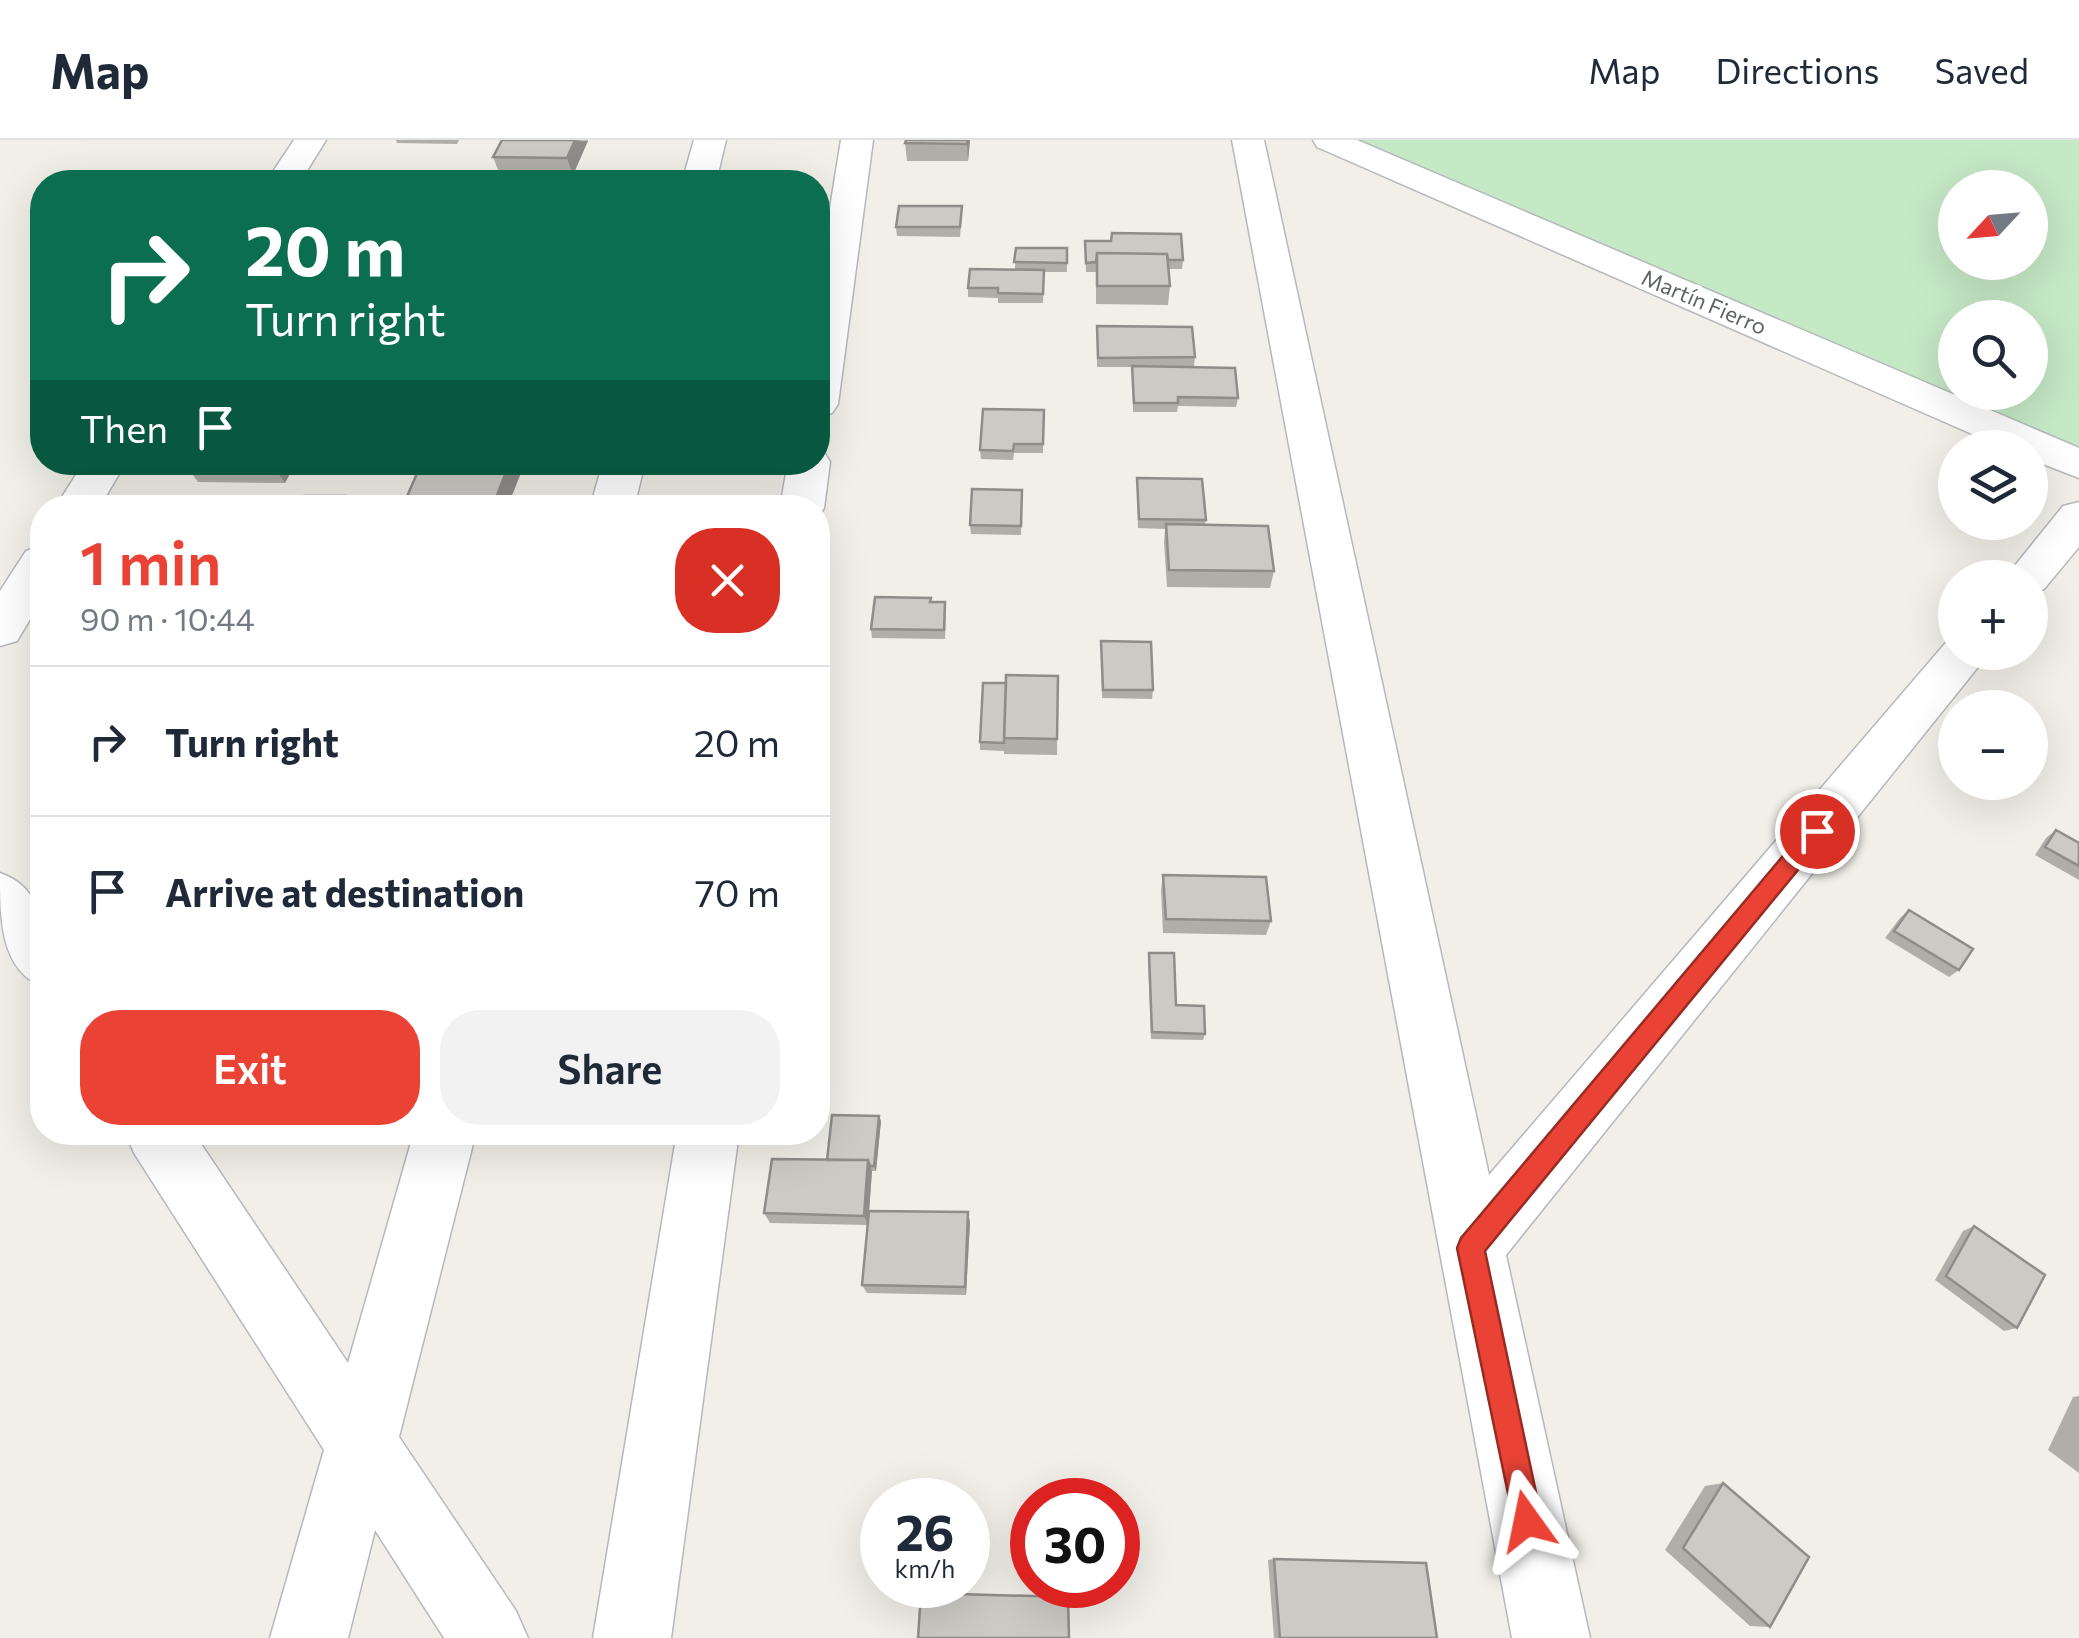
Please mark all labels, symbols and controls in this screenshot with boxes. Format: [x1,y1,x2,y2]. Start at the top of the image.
text: Map [50,40,149,99]
text: Map [1588,48,1660,91]
text: Directions [1715,48,1880,91]
text: Saved [1935,48,2029,91]
north arrow [1938,170,2048,280]
map controls [1938,170,2048,800]
text: 20 m [245,205,405,290]
icon: right [80,210,210,340]
street label: Martín Fierro [1638,263,1771,340]
text: Turn right [245,290,446,345]
button: search [1938,300,2048,410]
icon: arrive [188,400,243,455]
text: Then [80,404,168,451]
button: layers [1938,430,2048,540]
text: 1 min [80,524,221,597]
button: close [675,528,780,633]
button: + [1938,560,2048,670]
text: 90 m · 10:44 [80,598,255,638]
button: − [1938,690,2048,800]
icon: right [80,714,135,769]
text: Turn right [165,718,339,765]
text: 20 m [694,718,780,765]
pin [1775,789,1860,874]
icon: arrive [1790,804,1845,859]
icon: arrive [80,864,135,919]
text: Arrive at destination [165,868,524,915]
text: 70 m [695,868,780,915]
button: Exit [80,1010,420,1125]
button: Share [440,1010,780,1125]
position arrow [1475,1469,1579,1573]
speed limit sign: 30 [1010,1478,1140,1608]
text: 26 [895,1500,954,1561]
text: km/h [895,1553,955,1583]

